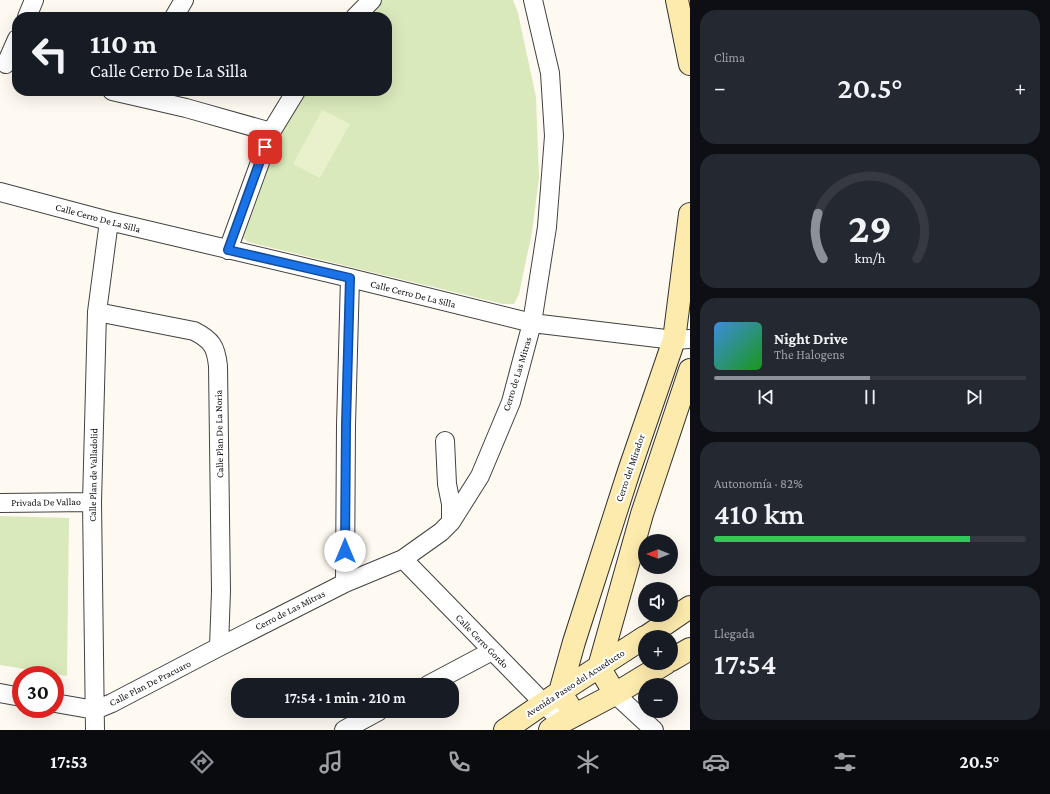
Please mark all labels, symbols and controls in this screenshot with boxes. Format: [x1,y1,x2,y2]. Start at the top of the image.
icon: left [24,28,76,80]
text: 110 m [90,28,157,59]
text: Clima [714,50,745,65]
text: Calle Cerro De La Silla [90,61,248,81]
text: 20.5° [838,71,902,104]
text: − [714,75,726,100]
text: + [1014,75,1026,100]
pin [248,130,282,164]
icon: arrive [254,136,276,158]
street label: Calle Cerro De La Silla [54,201,142,235]
text: 29 [848,205,892,251]
text: km/h [855,250,886,266]
street label: Calle Cerro De La Silla [369,278,457,310]
text: Night Drive [774,331,848,347]
street label: Cerro de Las Mitras [500,335,534,412]
text: The Halogens [774,347,845,362]
icon: previous [755,386,777,408]
icon: pause [859,386,881,408]
icon: next [963,386,985,408]
street label: Calle Plan De La Noria [213,389,225,478]
street label: Calle Plan de Valladolid [87,427,99,522]
street label: Cerro del Mirador [613,432,647,503]
text: Autonomía · 82% [714,476,803,491]
street label: Privada De Vallao [11,496,81,508]
text: 410 km [714,497,805,530]
position arrow [324,530,366,572]
north arrow [638,534,678,574]
map controls [638,534,678,718]
button: sound [638,582,678,622]
street label: Cerro de Las Mitras [253,588,327,632]
street label: Calle Cerro Gordo [453,612,511,670]
text: Llegada [714,626,755,641]
button: + [638,630,678,670]
street label: Avenida Paseo del Acueducto [524,647,626,719]
text: 17:54 [714,647,777,680]
street label: Calle Plan De Pracuaro [107,658,193,708]
speed limit sign: 30 [12,666,64,718]
button: − [638,678,678,718]
text: 17:54 · 1 min · 210 m [284,690,406,706]
icon: directions [188,748,216,776]
icon: music [317,748,345,776]
icon: phone [445,748,473,776]
icon: climate [574,748,602,776]
icon: car [702,748,730,776]
icon: filters [831,748,859,776]
text: 17:53 [50,752,88,772]
text: 20.5° [960,752,1000,772]

